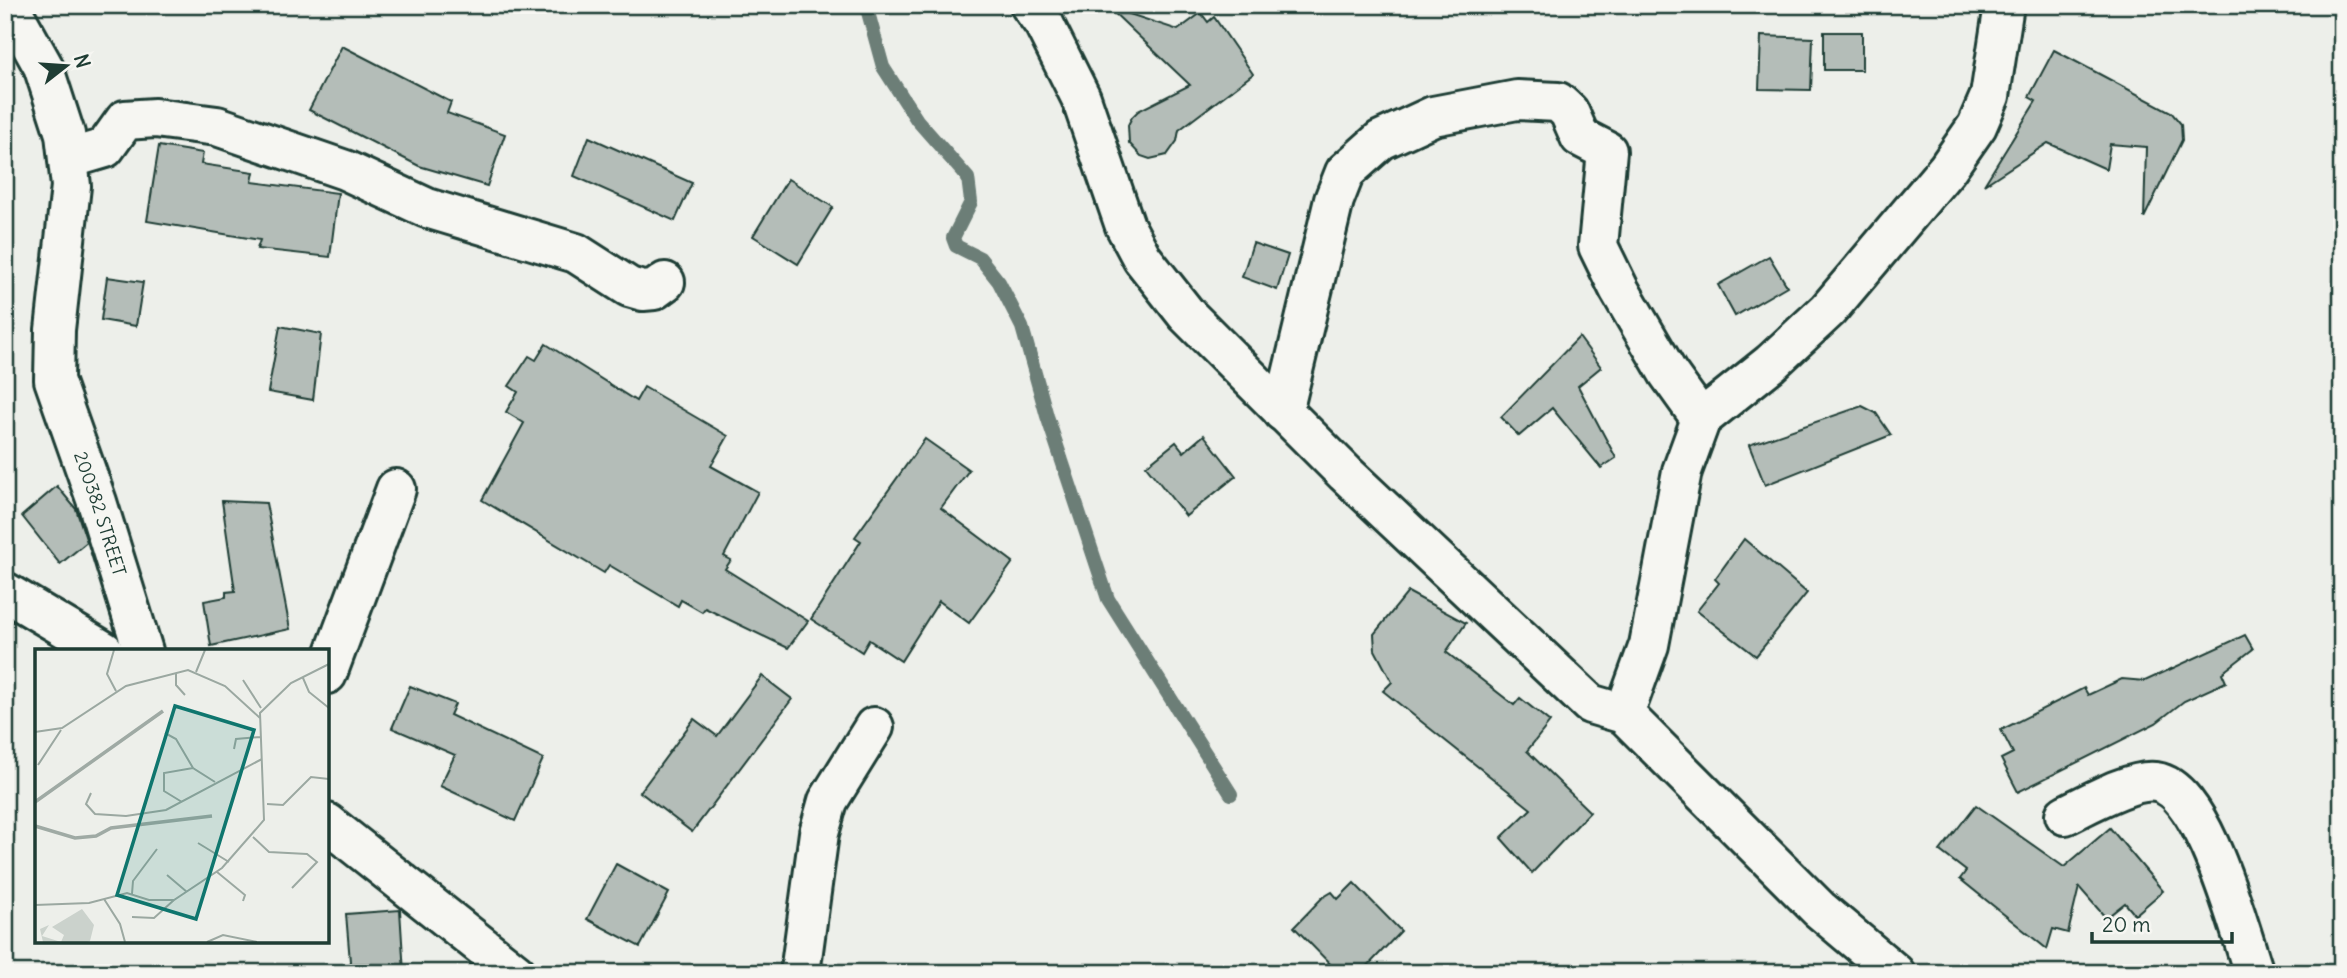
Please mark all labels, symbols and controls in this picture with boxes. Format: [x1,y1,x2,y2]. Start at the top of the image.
north arrow [32,32,102,102]
text: N [69,51,96,71]
street label: 200382 STREET [69,448,131,579]
inset map [35,649,329,943]
scale bar [2092,901,2232,945]
text: 20 m [2102,911,2151,938]

